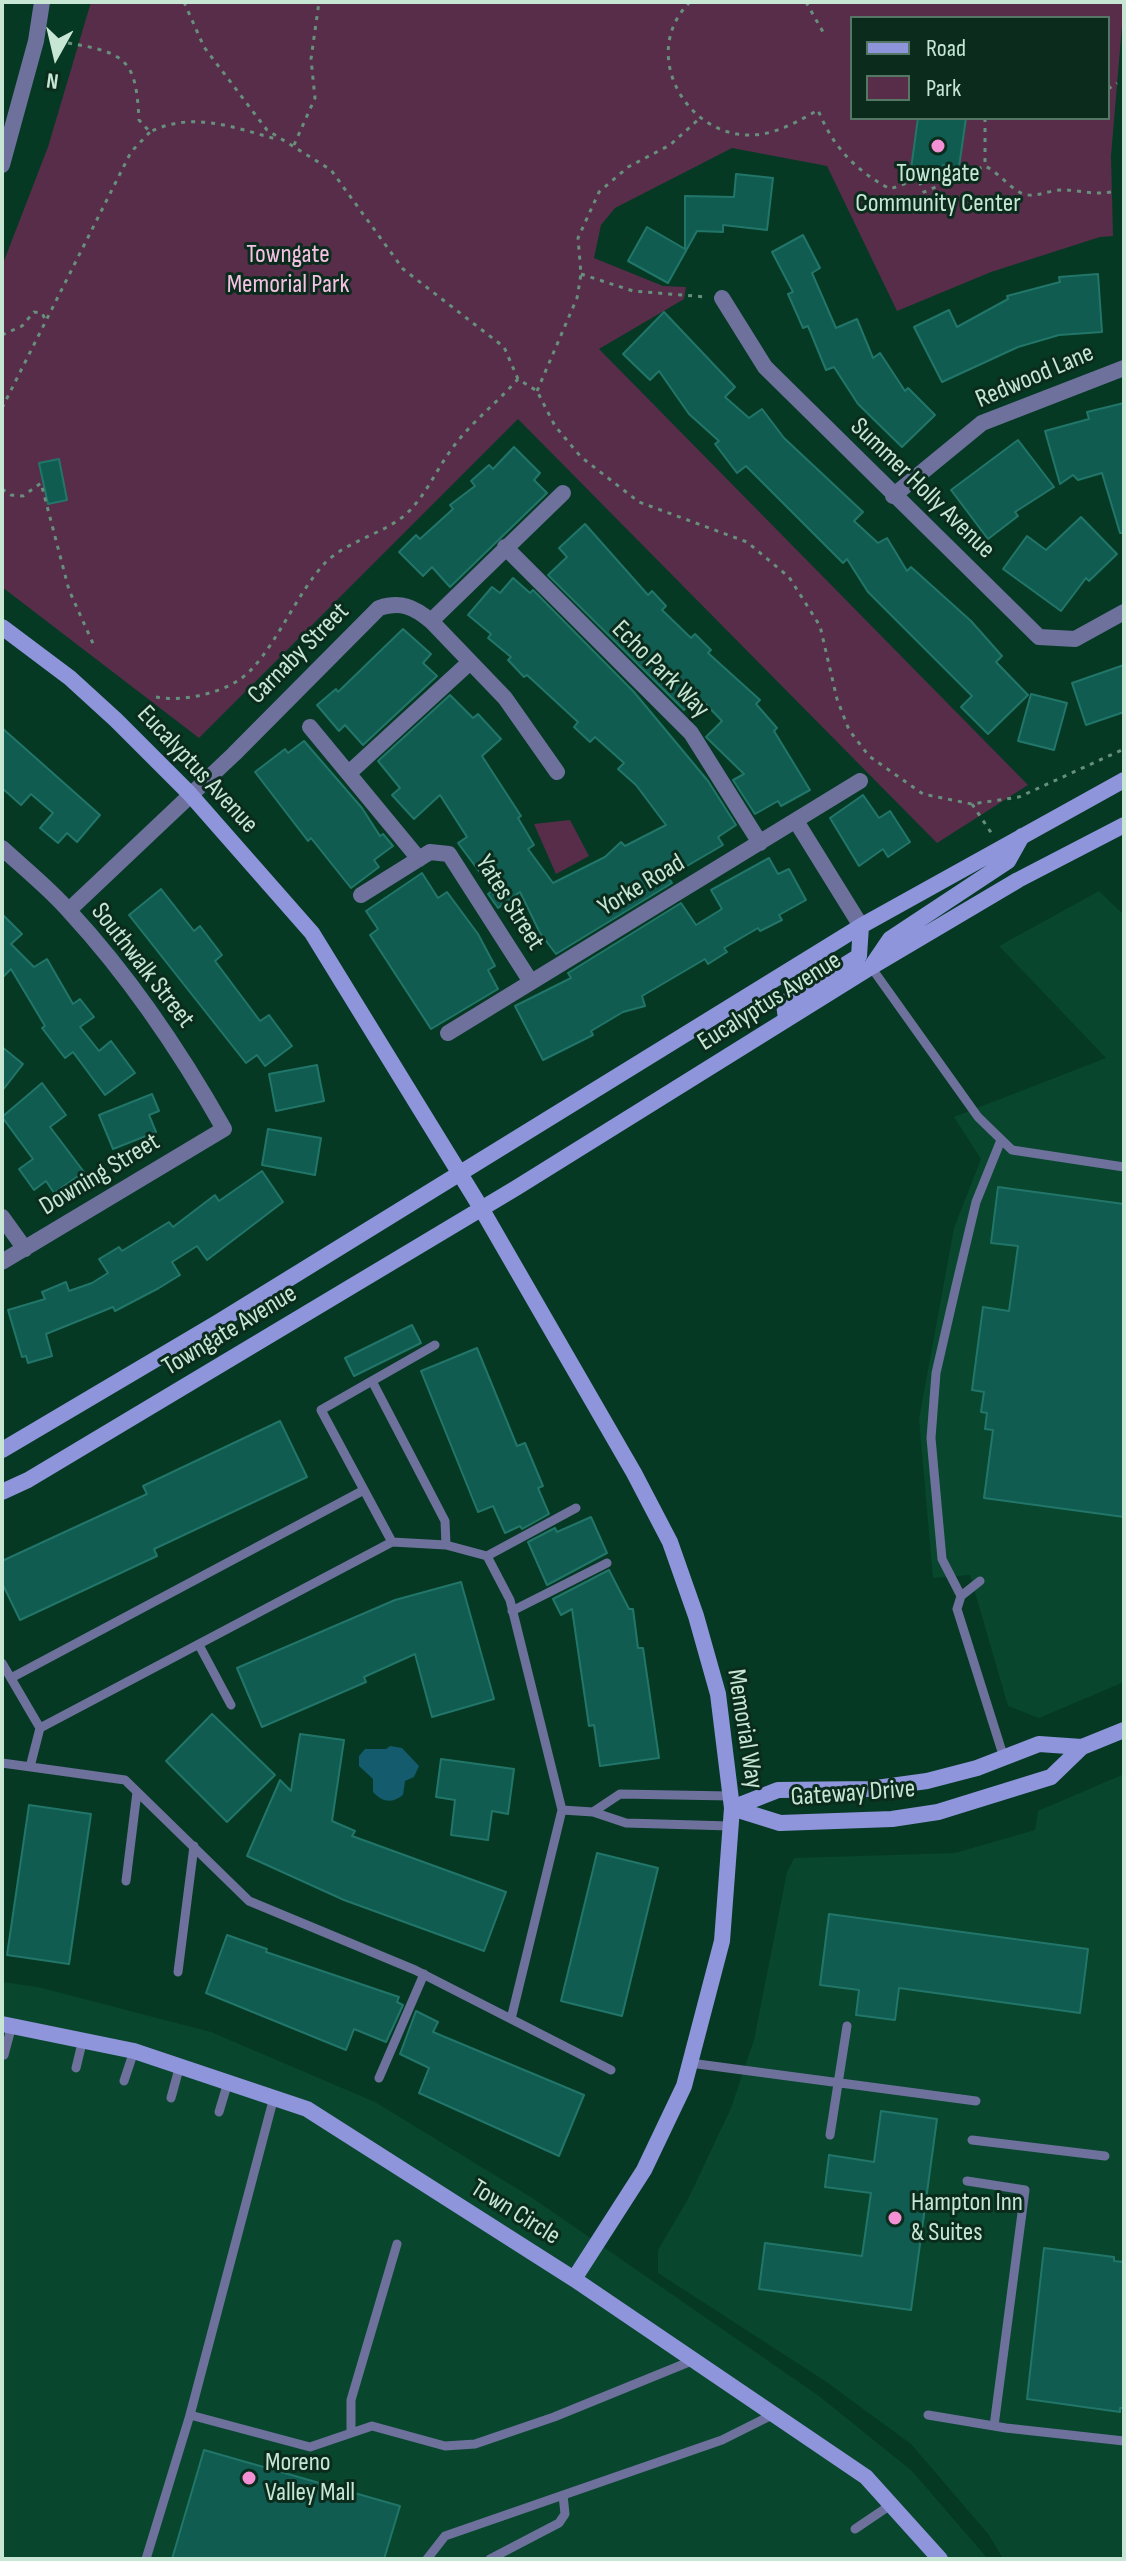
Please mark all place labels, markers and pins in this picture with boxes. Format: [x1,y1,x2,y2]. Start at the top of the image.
marker: Towngate Community Center [929,137,947,155]
place label: Towngate Community Center [855,158,1021,220]
place label: Hampton Inn & Suites [911,2187,1023,2248]
marker: Hampton Inn & Suites [886,2209,904,2227]
place label: Moreno Valley Mall [265,2447,355,2508]
marker: Moreno Valley Mall [240,2469,258,2487]

